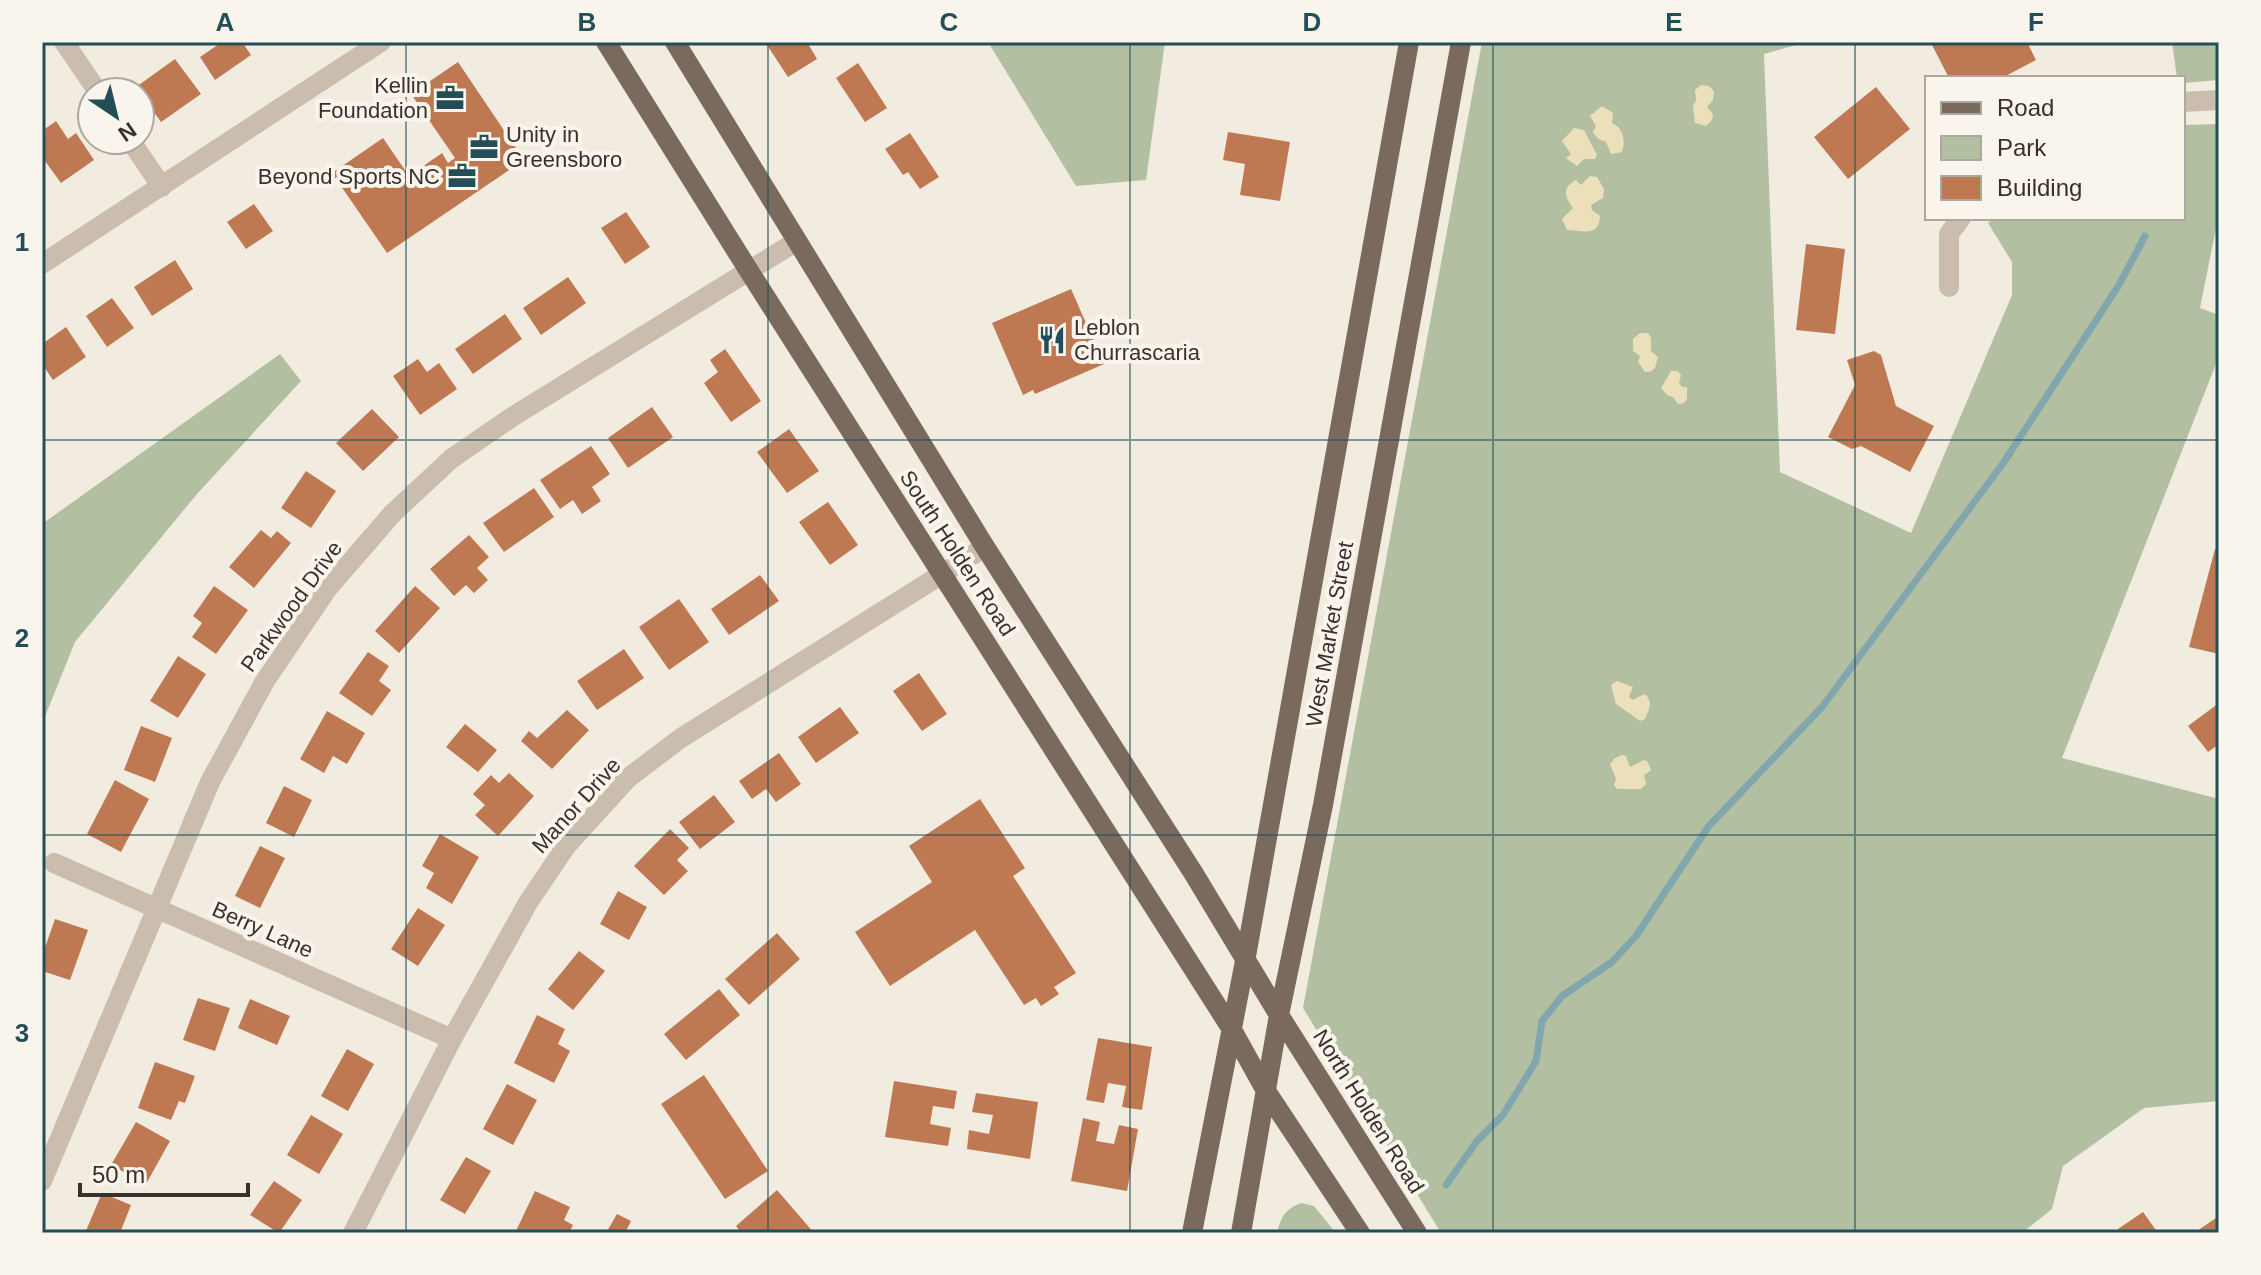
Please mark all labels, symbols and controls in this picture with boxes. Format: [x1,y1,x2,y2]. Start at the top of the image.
text: A [216,7,235,37]
text: B [578,7,596,37]
text: C [940,7,959,37]
text: D [1303,7,1321,37]
text: E [1665,7,1683,37]
text: F [2028,7,2044,37]
place label: Kellin Foundation [318,73,428,123]
north arrow [76,76,156,156]
legend [1925,76,2185,220]
office icon: Kellin Foundation [435,83,465,113]
text: Road [1997,94,2054,121]
text: N [114,117,141,147]
place label: Unity in Greensboro [506,122,622,172]
office icon: Unity in Greensboro [469,132,499,162]
text: Park [1997,134,2047,161]
office icon: Beyond Sports NC [447,161,477,191]
place label: Beyond Sports NC [258,164,440,189]
text: Building [1997,174,2082,201]
text: 1 [15,227,29,257]
place label: Leblon Churrascaria [1074,315,1201,365]
restaurant icon: Leblon Churrascaria [1037,325,1067,355]
street label: South Holden Road [895,466,1020,641]
street label: Parkwood Drive [236,536,347,676]
street label: West Market Street [1301,539,1358,729]
text: 2 [15,623,29,653]
street label: Manor Drive [527,752,626,858]
street label: Berry Lane [209,896,317,963]
text: 3 [15,1018,29,1048]
street label: North Holden Road [1308,1025,1429,1198]
scale bar [80,1147,248,1197]
text: 50 m [92,1161,145,1188]

